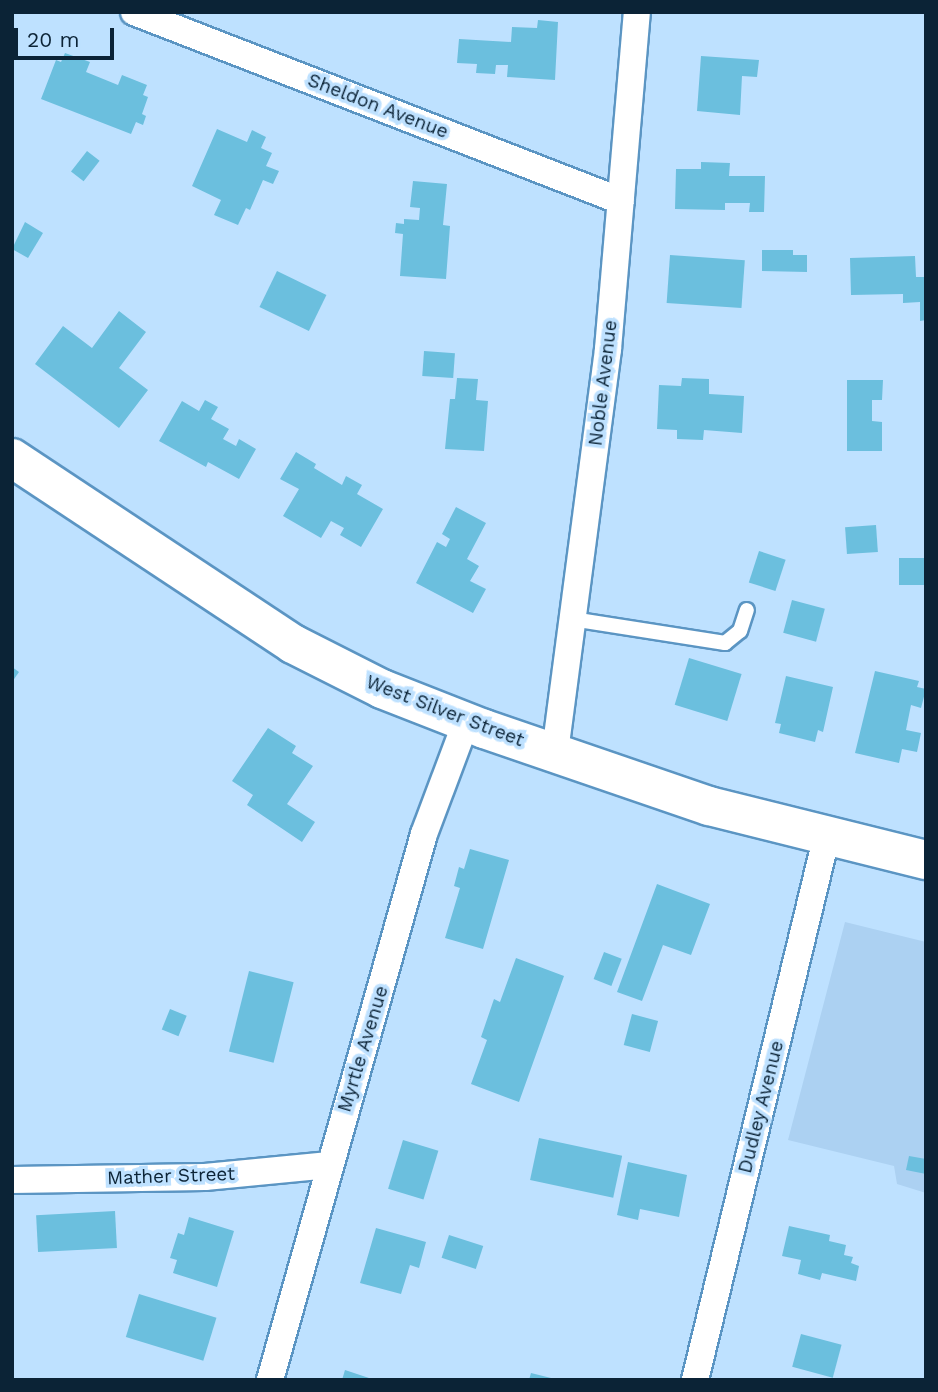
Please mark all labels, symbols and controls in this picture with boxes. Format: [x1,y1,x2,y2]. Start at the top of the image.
scale bar [18,14,117,58]
text: 20 m [27,27,79,52]
street label: Sheldon Avenue [304,69,452,143]
street label: Noble Avenue [584,318,622,448]
street label: West Silver Street [363,670,527,752]
street label: Myrtle Avenue [333,983,393,1115]
street label: Dudley Avenue [733,1038,789,1176]
street label: Mather Street [106,1162,236,1190]

